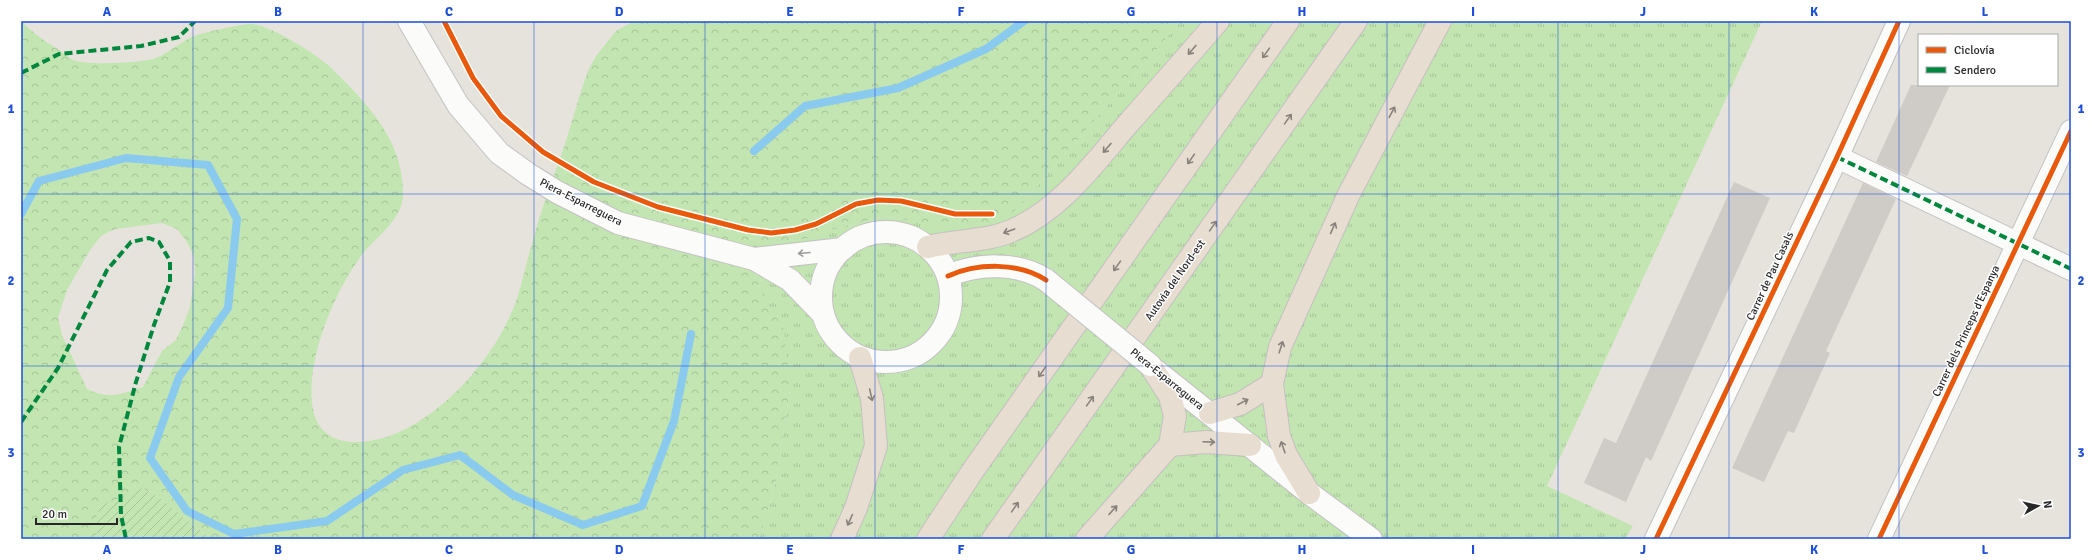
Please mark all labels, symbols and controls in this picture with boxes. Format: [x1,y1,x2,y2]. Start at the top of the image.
text: A [103,4,112,20]
text: B [274,4,282,20]
text: C [445,4,453,20]
text: D [615,4,624,20]
text: E [786,4,794,20]
text: F [958,4,965,20]
text: G [1127,4,1135,20]
text: H [1298,4,1306,20]
text: I [1471,4,1475,20]
text: J [1640,4,1646,20]
text: K [1810,4,1818,20]
text: L [1982,4,1989,20]
legend [1918,34,2058,86]
text: Ciclovía [1954,43,1995,58]
one-way arrow [1188,45,1197,56]
one-way arrow [1262,47,1270,58]
text: Sendero [1954,63,1996,78]
text: 1 [7,101,15,117]
text: 1 [2077,101,2085,117]
one-way arrow [1389,106,1397,118]
one-way arrow [1283,114,1292,125]
one-way arrow [1103,143,1112,154]
one-way arrow [1187,154,1195,165]
street label: Piera-Esparreguera [538,176,625,229]
one-way arrow [1209,220,1217,231]
one-way arrow [1330,222,1338,234]
one-way arrow [1004,228,1016,236]
street label: Carrer de Pau Casals [1744,229,1796,322]
street label: Autovia del Nord-est [1142,237,1208,323]
one-way arrow [798,249,811,256]
one-way arrow [1113,260,1121,271]
street label: Carrer dels Princeps d'Espanya [1930,263,2002,399]
text: 2 [7,273,15,289]
text: 2 [2077,273,2085,289]
one-way arrow [1278,340,1285,353]
street label: Piera-Esparreguera [1128,345,1207,413]
one-way arrow [1038,367,1046,378]
one-way arrow [868,388,875,401]
one-way arrow [1086,395,1094,406]
one-way arrow [1237,398,1249,405]
one-way arrow [1202,438,1215,446]
one-way arrow [1278,441,1286,453]
text: 3 [7,445,15,461]
text: 3 [2077,445,2085,461]
north arrow [2018,486,2058,526]
scale bar [36,500,117,526]
text: N [2040,500,2054,509]
one-way arrow [1011,502,1019,513]
one-way arrow [1108,505,1117,515]
text: 20 m [42,507,67,522]
one-way arrow [846,514,854,526]
text: A [103,542,112,558]
text: B [274,542,282,558]
text: C [445,542,453,558]
text: D [615,542,624,558]
text: E [786,542,794,558]
text: F [958,542,965,558]
text: G [1127,542,1135,558]
text: H [1298,542,1306,558]
text: I [1471,542,1475,558]
text: J [1640,542,1646,558]
text: K [1810,542,1818,558]
text: L [1982,542,1989,558]

